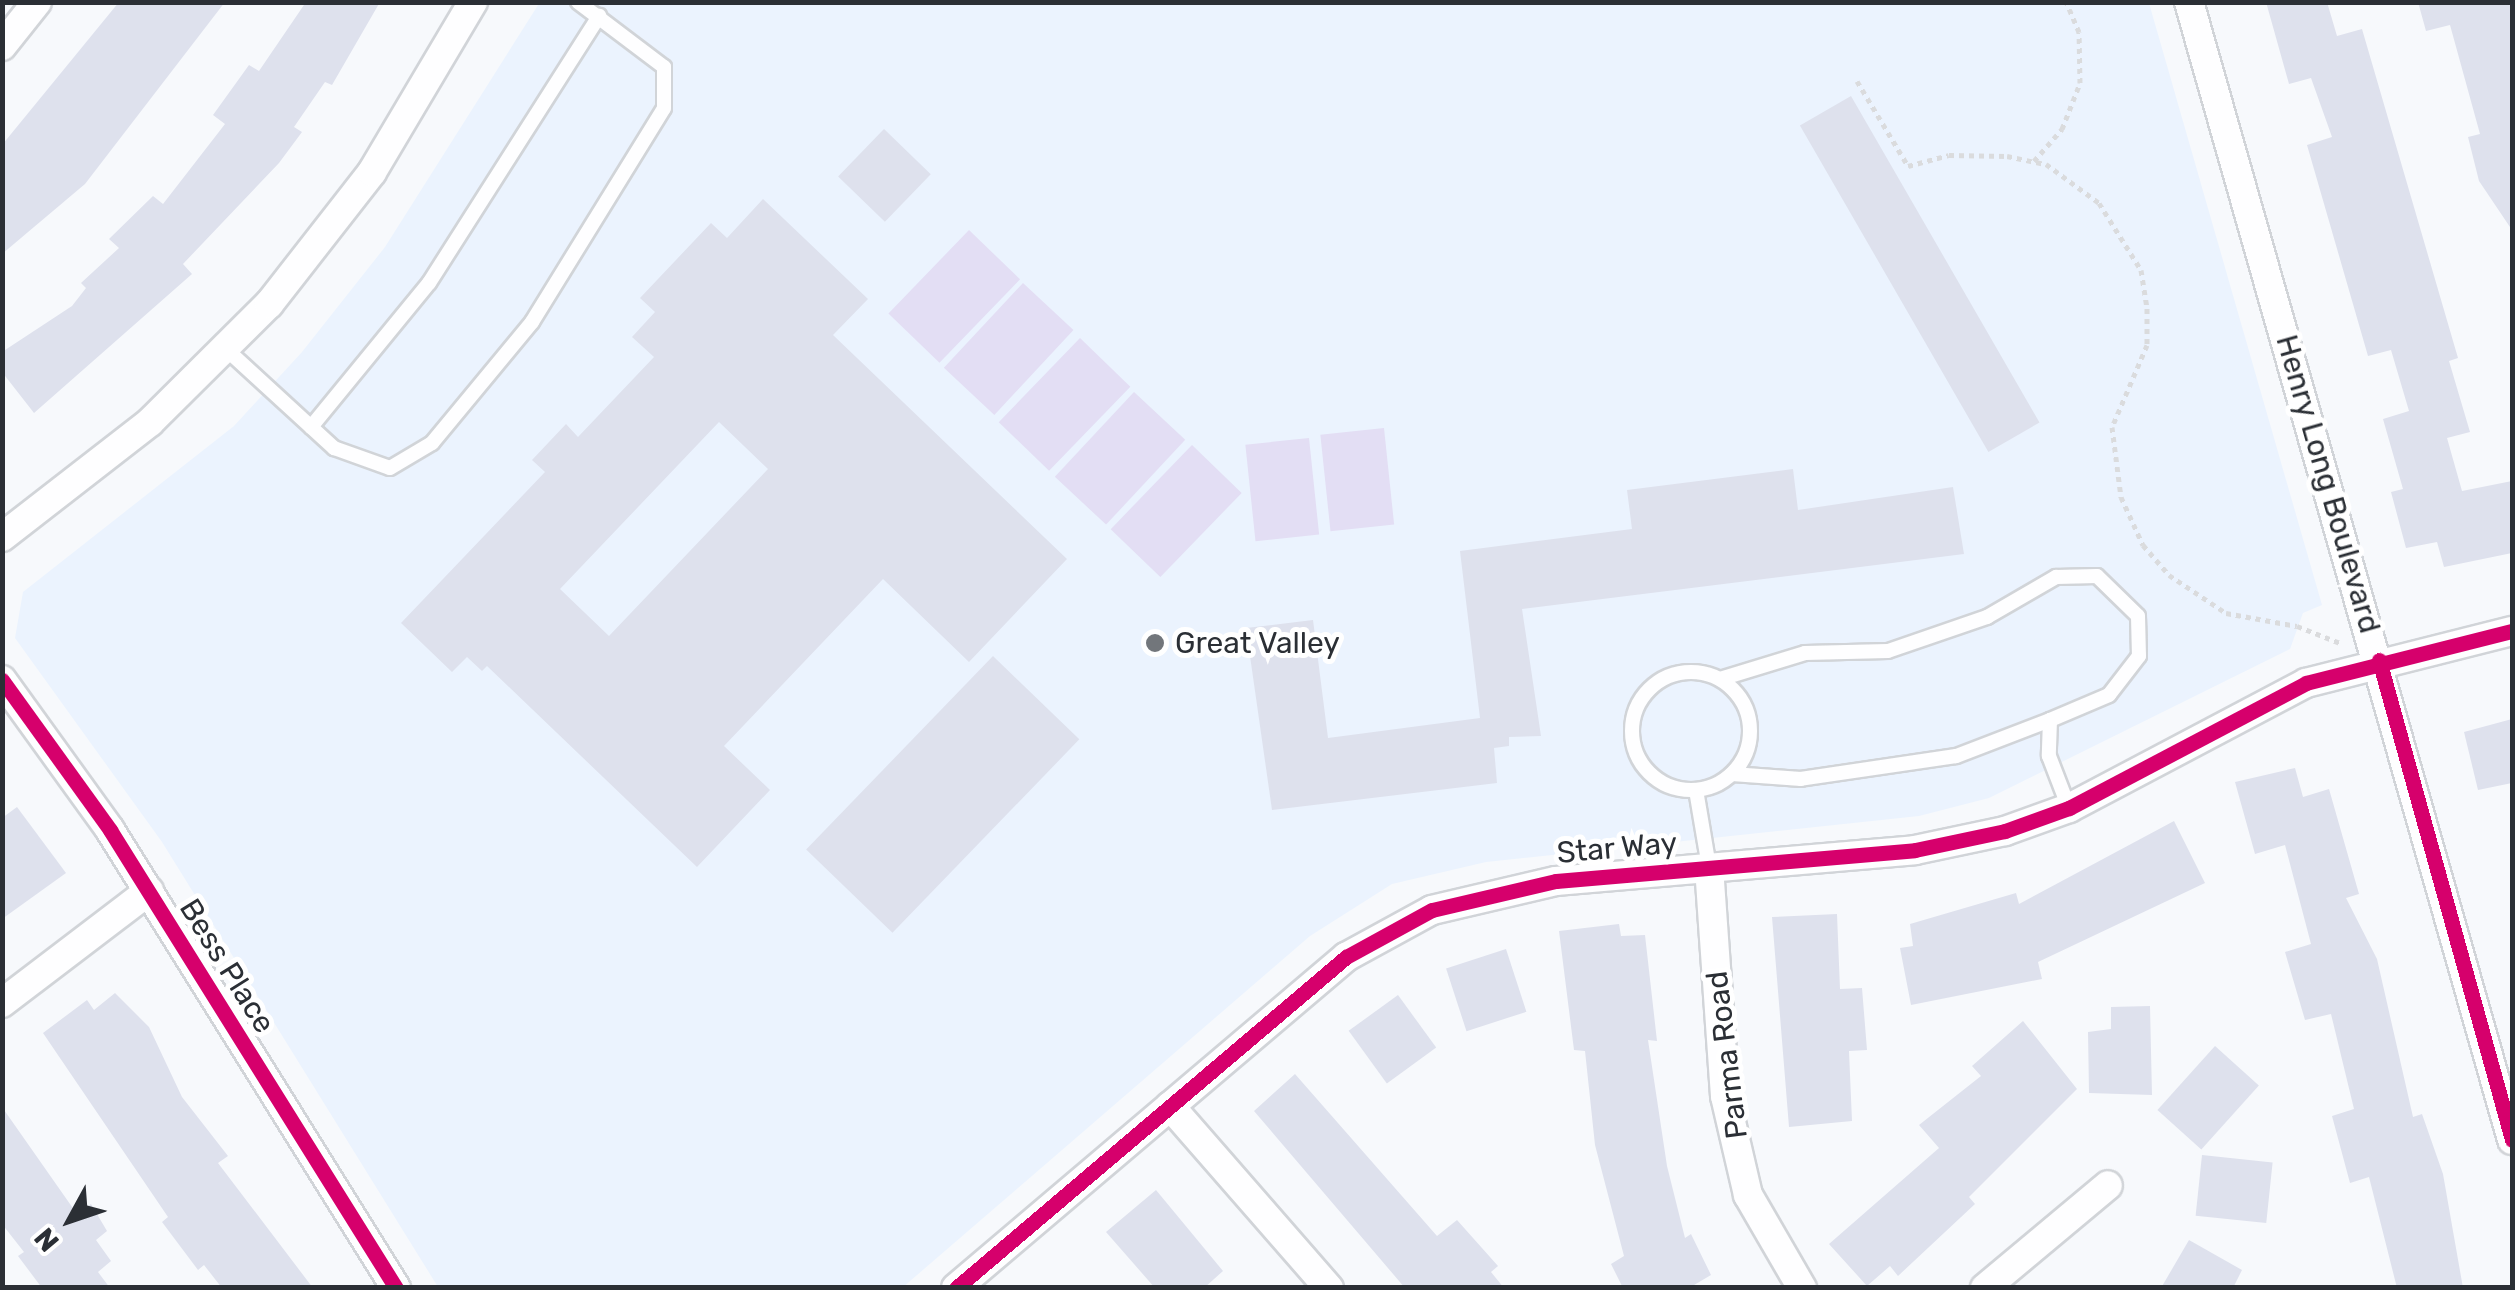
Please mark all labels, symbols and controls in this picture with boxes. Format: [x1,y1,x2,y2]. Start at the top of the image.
street label: Henry Long Boulevard [2268,330,2388,638]
place label: Great Valley [1175,625,1341,661]
marker: Great Valley [1144,632,1166,654]
street label: Star Way [1555,825,1679,871]
street label: Bess Place [172,892,282,1040]
street label: Parma Road [1699,969,1755,1141]
north arrow [20,1170,120,1270]
text: N [28,1221,66,1258]

